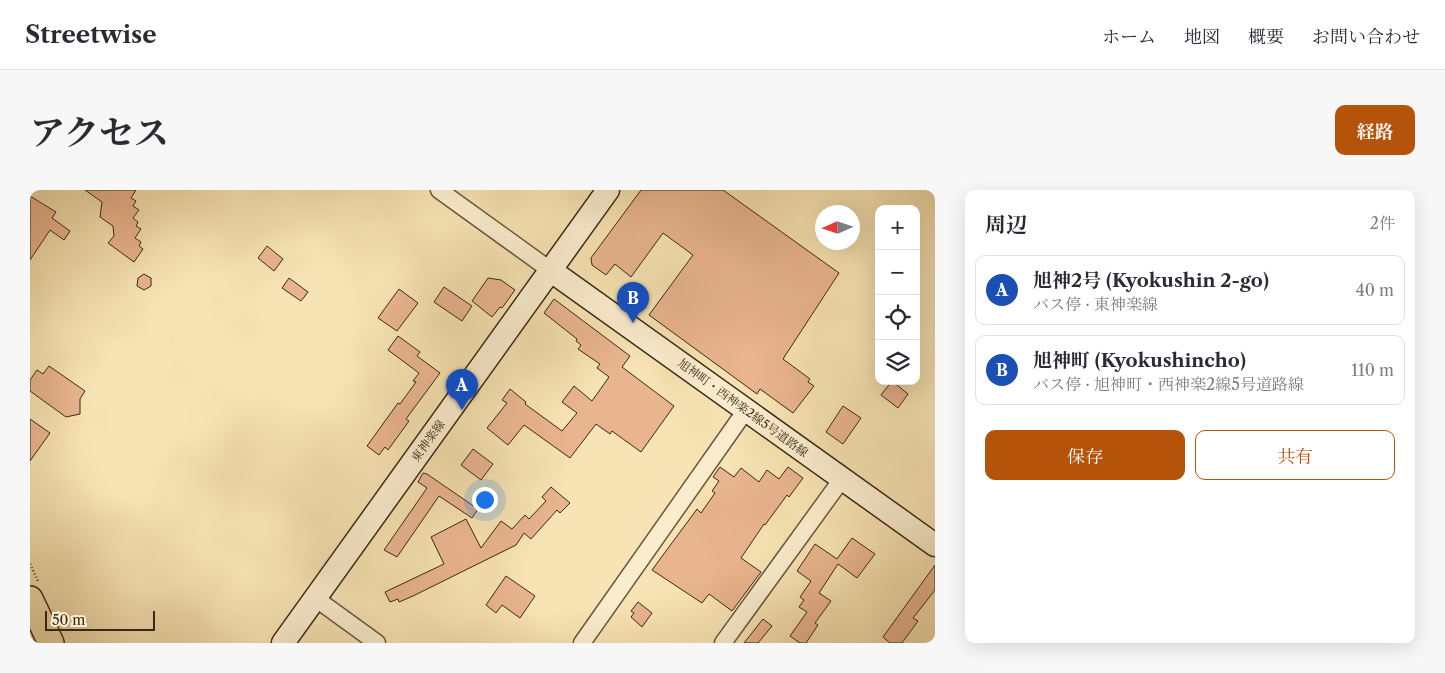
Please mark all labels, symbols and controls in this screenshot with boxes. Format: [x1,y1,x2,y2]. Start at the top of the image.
text: Streetwise [25,20,157,49]
text: ホーム [1102,26,1156,48]
text: 地図 [1184,26,1220,48]
text: 概要 [1248,26,1284,48]
text: お問い合わせ [1312,26,1420,48]
button: 経路 [1335,105,1415,155]
text: アクセス [30,111,169,154]
north arrow [815,205,860,250]
map controls [875,205,920,385]
button: + [875,205,920,250]
text: 周辺 [985,212,1027,237]
text: 2件 [1370,213,1395,233]
button: − [875,250,920,295]
text: 旭神2号 (Kyokushin 2-go) [1033,269,1269,292]
text: A [996,280,1008,300]
text: 40 m [1355,280,1394,300]
pin: B [617,282,649,323]
text: バス停 · 東神楽線 [1033,294,1158,314]
button: locate [875,295,920,340]
button: layers [875,340,920,385]
text: 旭神町 (Kyokushincho) [1033,349,1246,372]
street label: 旭神町・西神楽2線5号道路線 [675,355,811,460]
text: B [996,360,1008,380]
text: 110 m [1351,360,1394,380]
pin: A [446,369,478,410]
text: バス停 · 旭神町・西神楽2線5号道路線 [1033,374,1304,394]
street label: 東神楽線 [407,417,448,465]
button: 保存 [985,430,1185,480]
button: 共有 [1195,430,1395,480]
your location [472,487,498,513]
scale bar [45,608,155,631]
text: 50 m [52,611,85,629]

